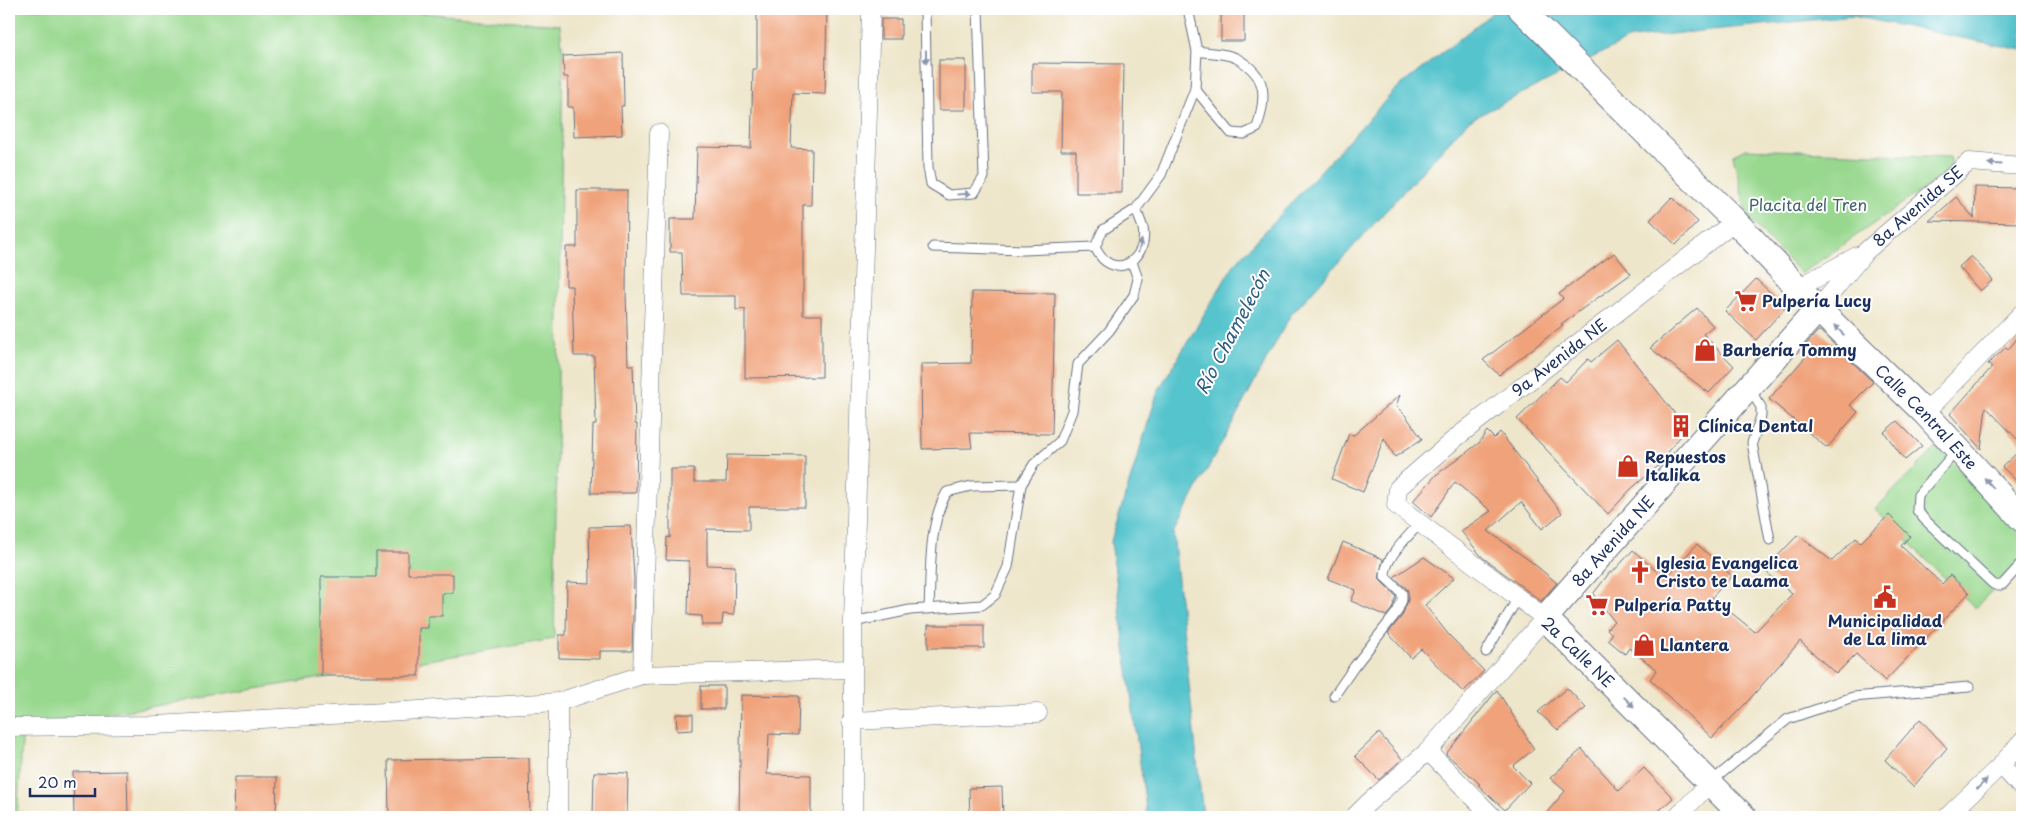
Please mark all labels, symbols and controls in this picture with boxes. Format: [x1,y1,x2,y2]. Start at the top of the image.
one-way arrow [922,50,930,66]
street label: 8a Avenida SE [1867,159,1968,251]
one-way arrow [1987,160,2003,168]
one-way arrow [956,189,972,197]
park label: Placita del Tren [1749,192,1867,216]
one-way arrow [1137,238,1145,253]
water label: Río Chamelecón [1187,263,1276,398]
supermarket icon: Pulpería Lucy [1733,288,1759,314]
place label: Pulpería Lucy [1762,288,1871,312]
street label: 9a Avenida NE [1506,312,1611,401]
one-way arrow [1834,324,1846,336]
shop icon: Barbería Tommy [1692,337,1718,363]
place label: Barbería Tommy [1722,337,1856,361]
street label: Calle Central Este [1870,358,1984,474]
building icon: Clínica Dental [1668,413,1694,439]
place label: Clínica Dental [1698,413,1813,437]
place label: Repuestos Italika [1645,444,1726,486]
shop icon: Repuestos Italika [1615,453,1641,479]
one-way arrow [1983,478,1995,490]
street label: 8a Avenida NE [1565,490,1659,591]
place label: Iglesia Evangelica Cristo te Laama [1656,550,1798,592]
church icon: Iglesia Evangelica Cristo te Laama [1627,559,1653,585]
public building icon: Municipalidad de La lima [1872,584,1898,610]
supermarket icon: Pulpería Patty [1584,592,1610,618]
place label: Pulpería Patty [1614,592,1731,616]
place label: Municipalidad de La lima [1828,608,1943,650]
street label: 2a Calle NE [1537,610,1621,692]
shop icon: Llantera [1631,632,1657,658]
place label: Llantera [1660,632,1729,656]
one-way arrow [1622,696,1634,708]
scale bar [30,766,95,798]
text: 20 m [38,770,77,793]
one-way arrow [1976,778,1988,790]

